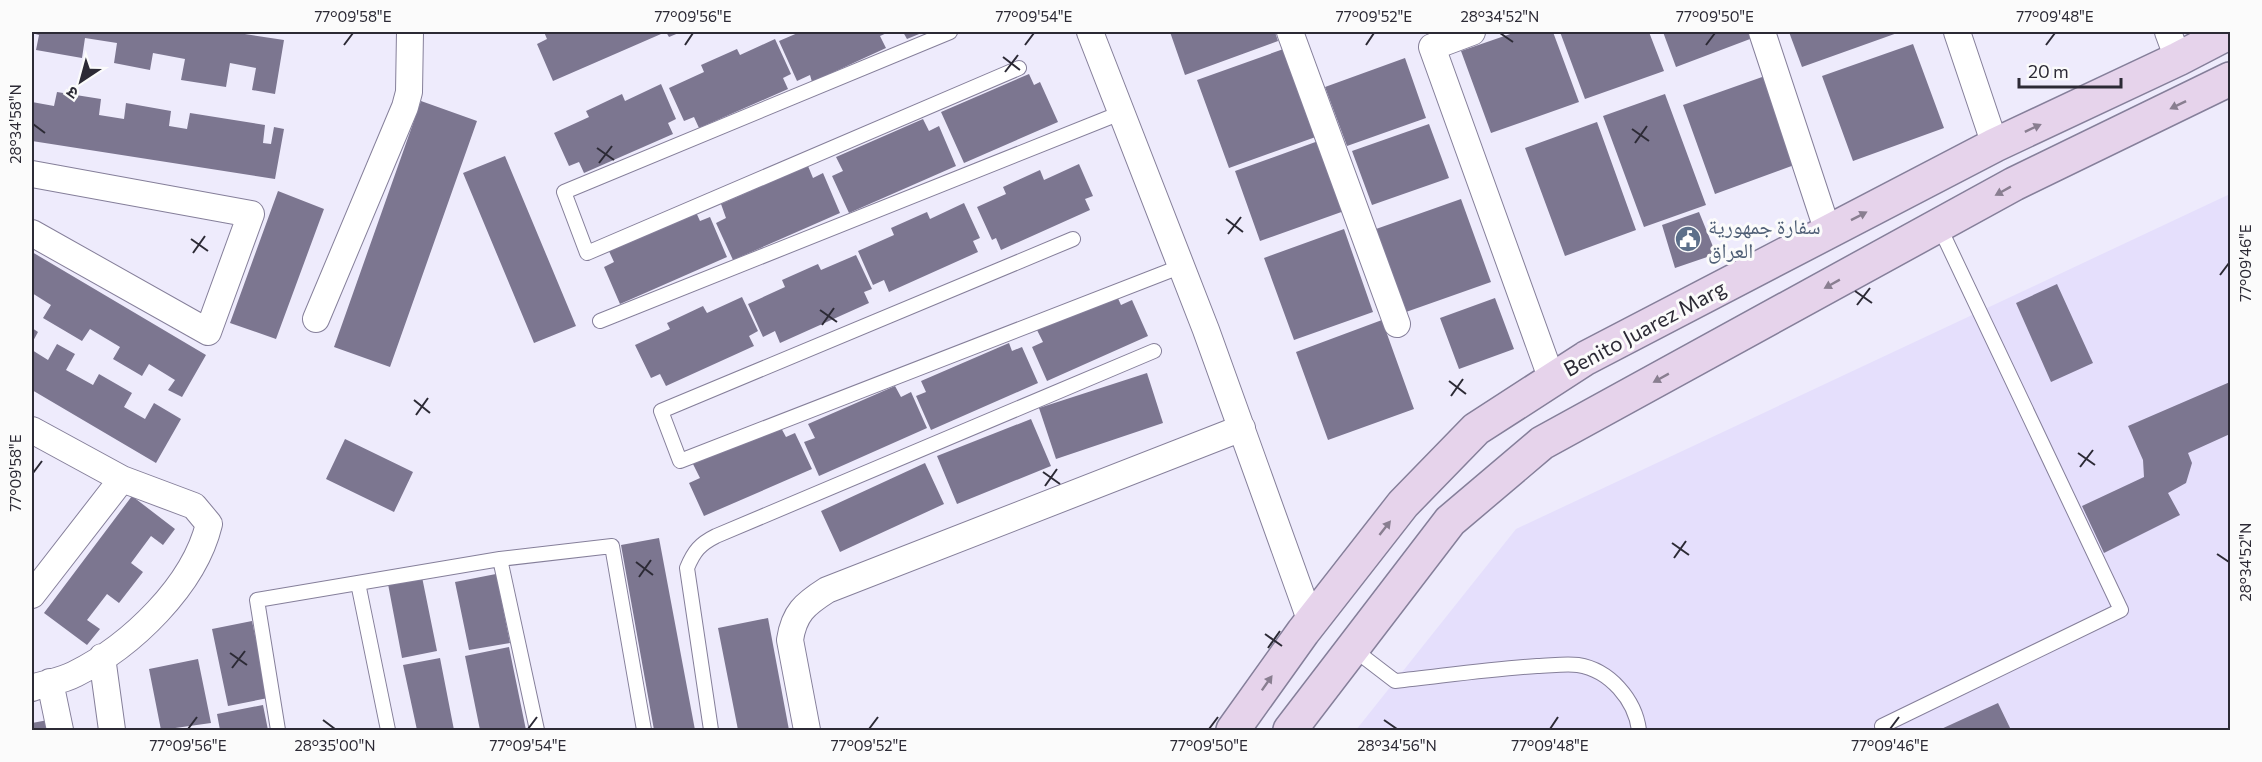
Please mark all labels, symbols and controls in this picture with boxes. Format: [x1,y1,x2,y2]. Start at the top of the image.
text: 77°09'58"E [314,7,392,25]
text: 77°09'56"E [654,7,732,25]
text: 77°09'54"E [995,7,1073,25]
text: 77°09'52"E [1336,7,1412,25]
text: 28°34'52"N [1461,7,1539,25]
text: 77°09'50"E [1676,7,1754,25]
text: 77°09'48"E [2016,7,2094,25]
north arrow [51,51,111,111]
scale bar [2019,51,2121,89]
text: 20 m [2028,60,2069,82]
text: उ [62,83,81,104]
text: 28°34'58"N [6,84,24,164]
one-way arrow [2169,100,2186,109]
one-way arrow [2024,123,2041,132]
one-way arrow [1995,185,2011,196]
one-way arrow [1850,211,1867,221]
place label: سفارة جمهورية العراق [1708,213,1821,264]
public building icon: سفارة جمهورية العراق [1673,224,1703,254]
text: 77°09'46"E [2236,224,2254,302]
street label: Benito Juarez Marg [1559,274,1730,381]
one-way arrow [1823,279,1840,289]
one-way arrow [1652,373,1669,383]
text: 77°09'58"E [6,434,24,512]
one-way arrow [1378,520,1390,535]
text: 28°34'52"N [2236,523,2254,601]
one-way arrow [1261,675,1273,691]
text: 77°09'56"E [149,736,227,754]
text: 28°35'00"N [294,736,376,754]
text: 77°09'54"E [489,736,567,754]
text: 77°09'52"E [831,736,907,754]
text: 77°09'50"E [1170,736,1248,754]
text: 28°34'56"N [1357,736,1437,754]
text: 77°09'48"E [1511,736,1589,754]
text: 77°09'46"E [1851,736,1929,754]

